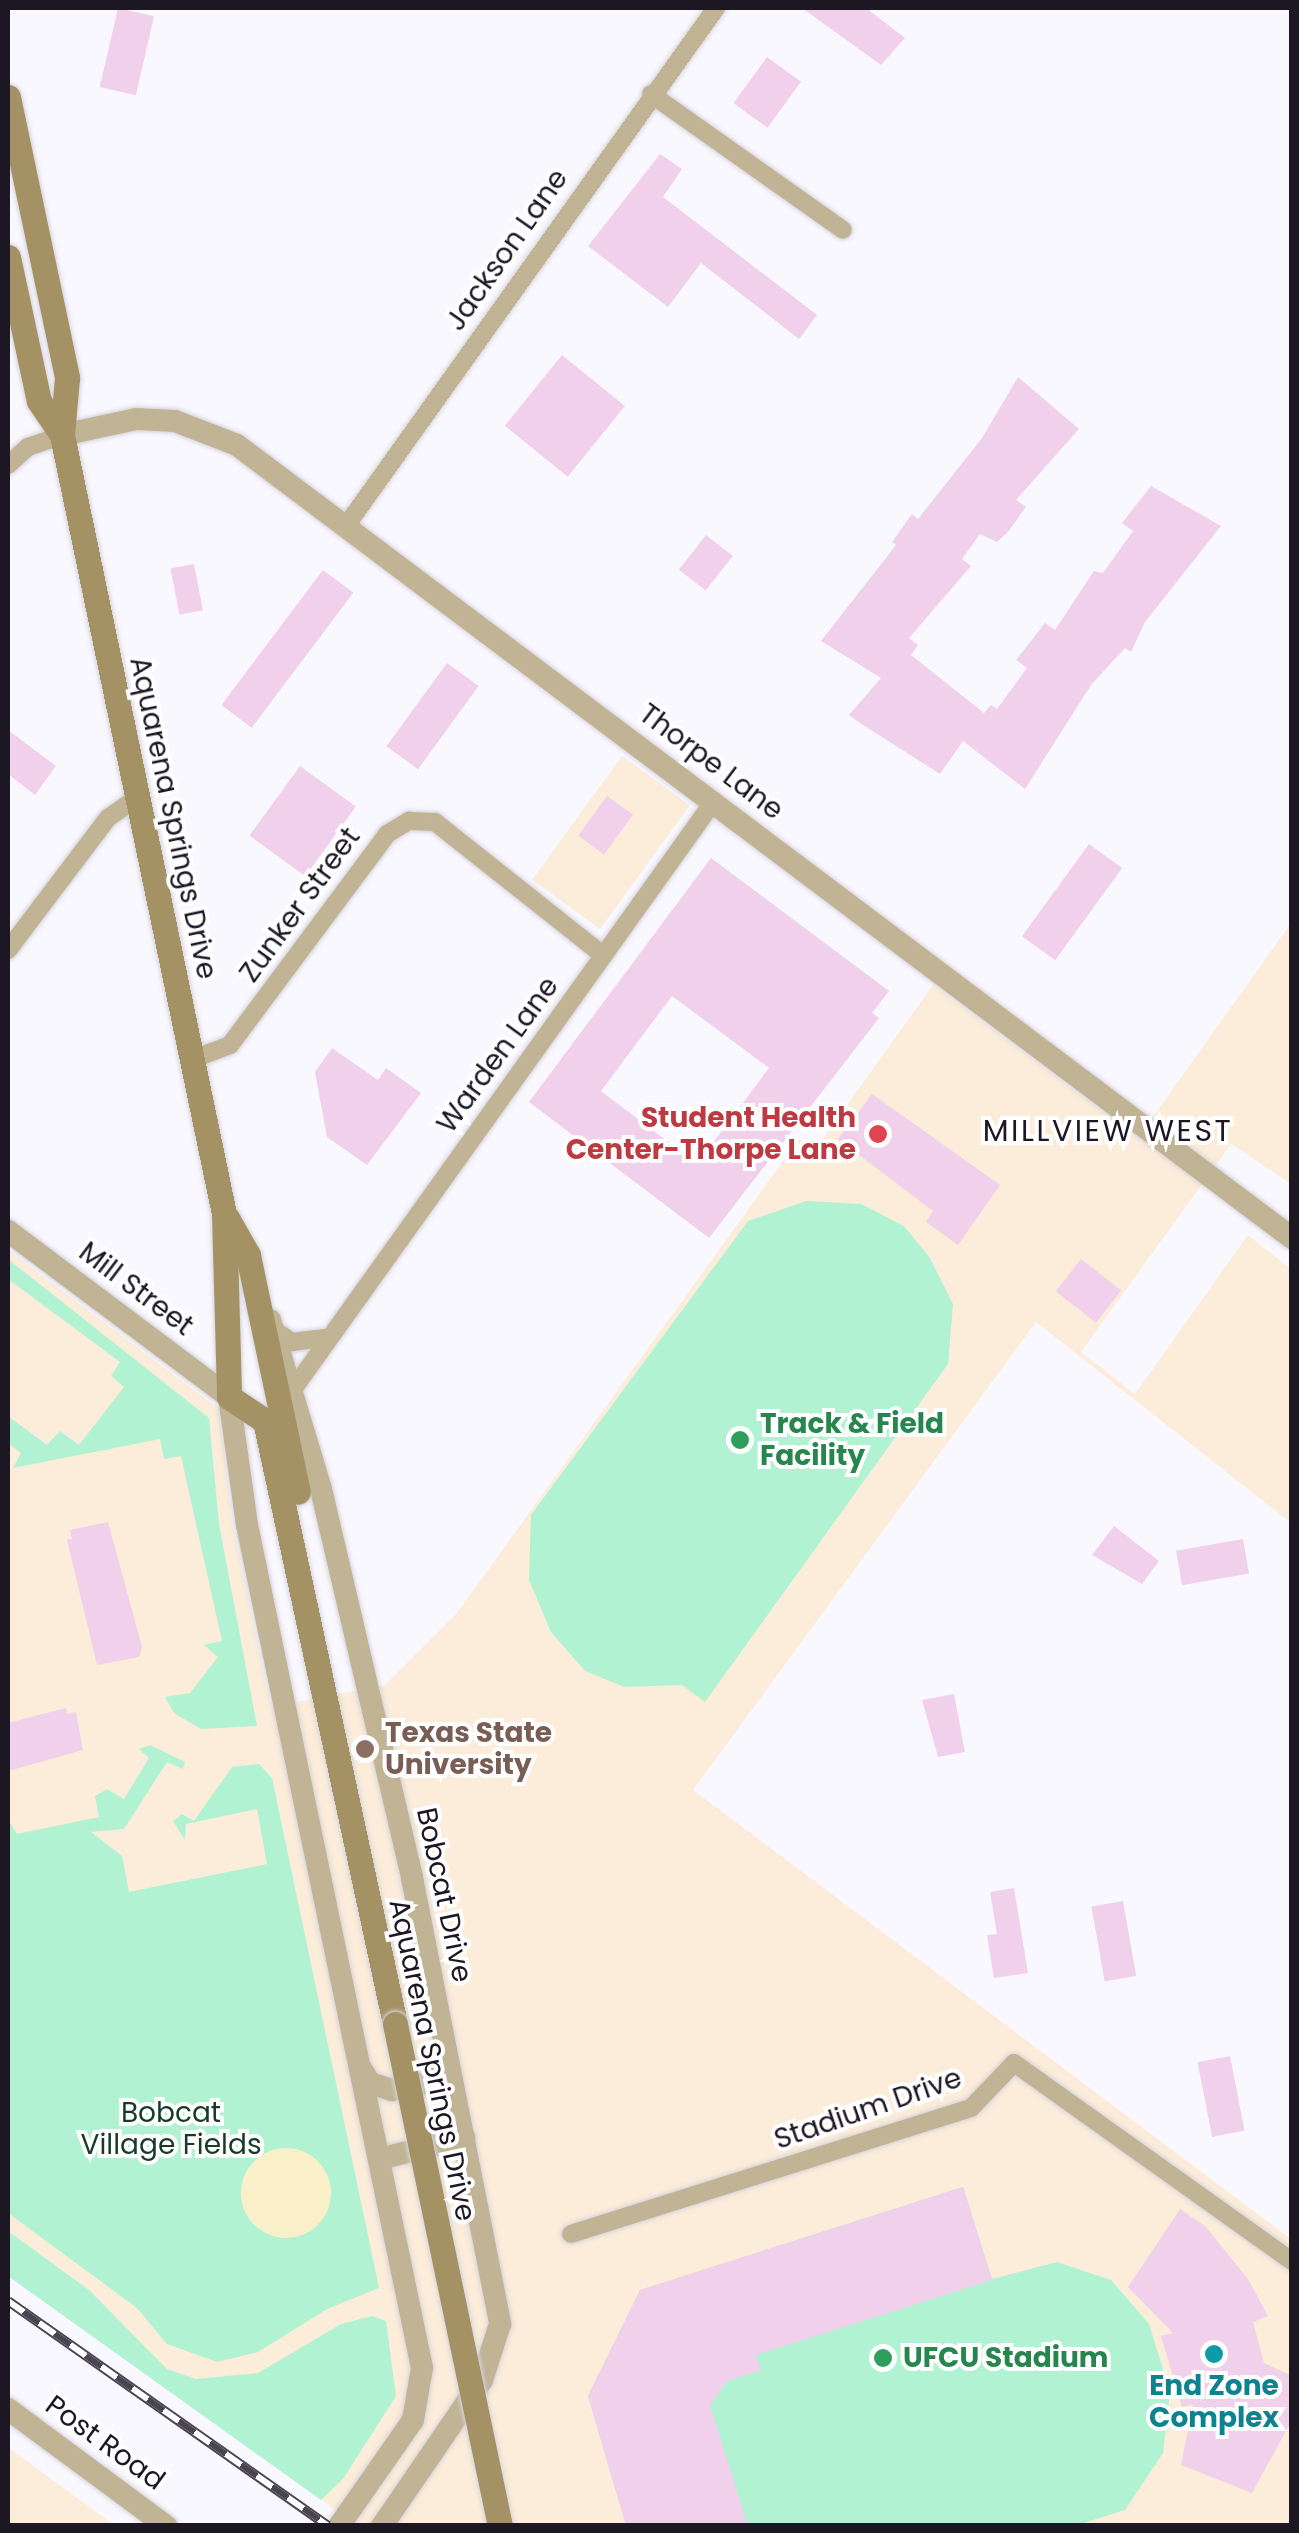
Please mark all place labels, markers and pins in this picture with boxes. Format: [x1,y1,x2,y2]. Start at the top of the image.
place label: Student Health Center-Thorpe Lane [566,1101,856,1167]
marker: Student Health Center-Thorpe Lane [865,1121,891,1147]
place label: Track & Field Facility [760,1407,944,1473]
marker: Track & Field Facility [729,1429,751,1451]
place label: Texas State University [385,1716,552,1782]
marker: Texas State University [354,1738,376,1760]
place label: UFCU Stadium [903,2341,1108,2375]
marker: End Zone Complex [1203,2343,1225,2365]
marker: UFCU Stadium [872,2347,894,2369]
place label: End Zone Complex [1149,2369,1279,2435]

